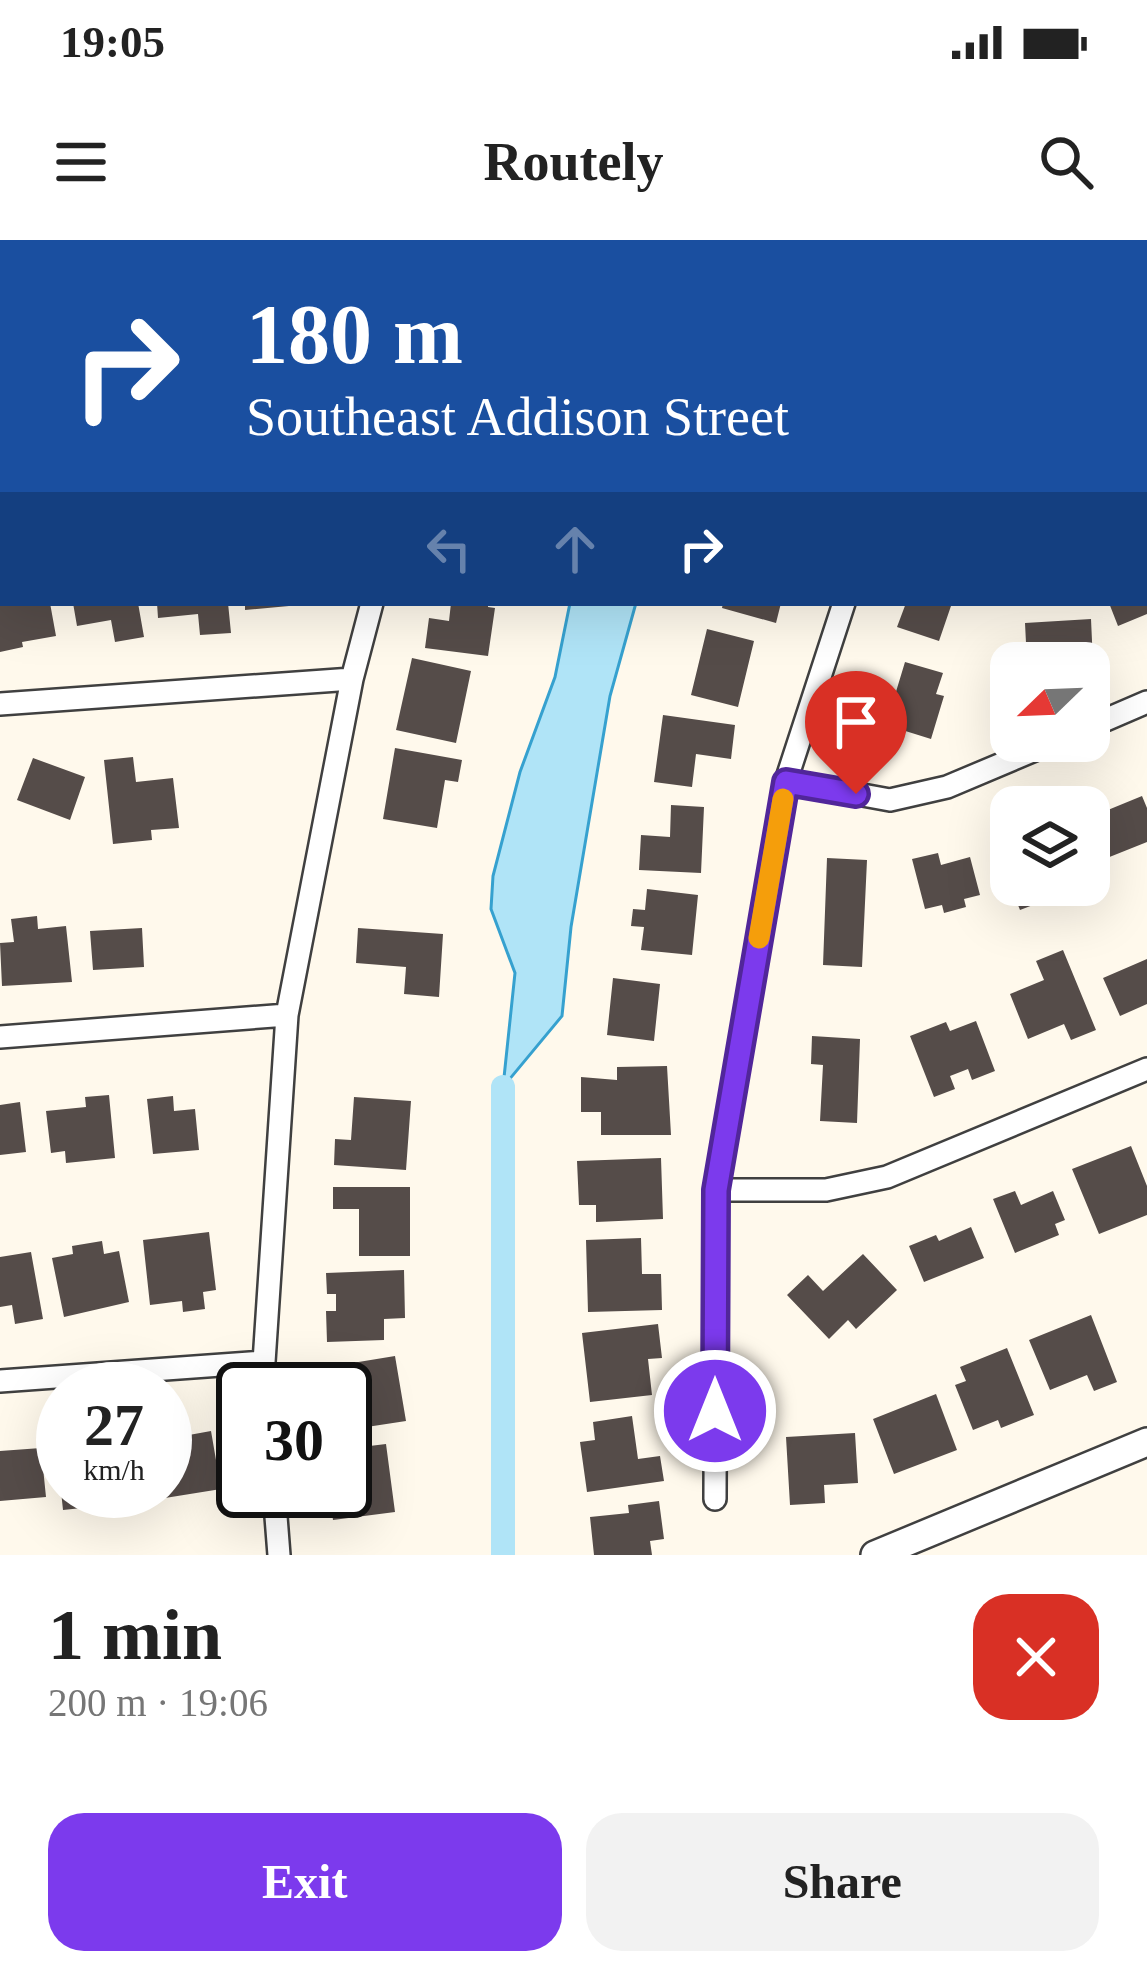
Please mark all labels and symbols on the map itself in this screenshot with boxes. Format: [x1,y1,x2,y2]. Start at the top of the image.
north arrow [990,642,1110,762]
pin [805,671,907,794]
position arrow [652,1348,778,1474]
speed limit sign: 30 [216,1362,372,1518]

